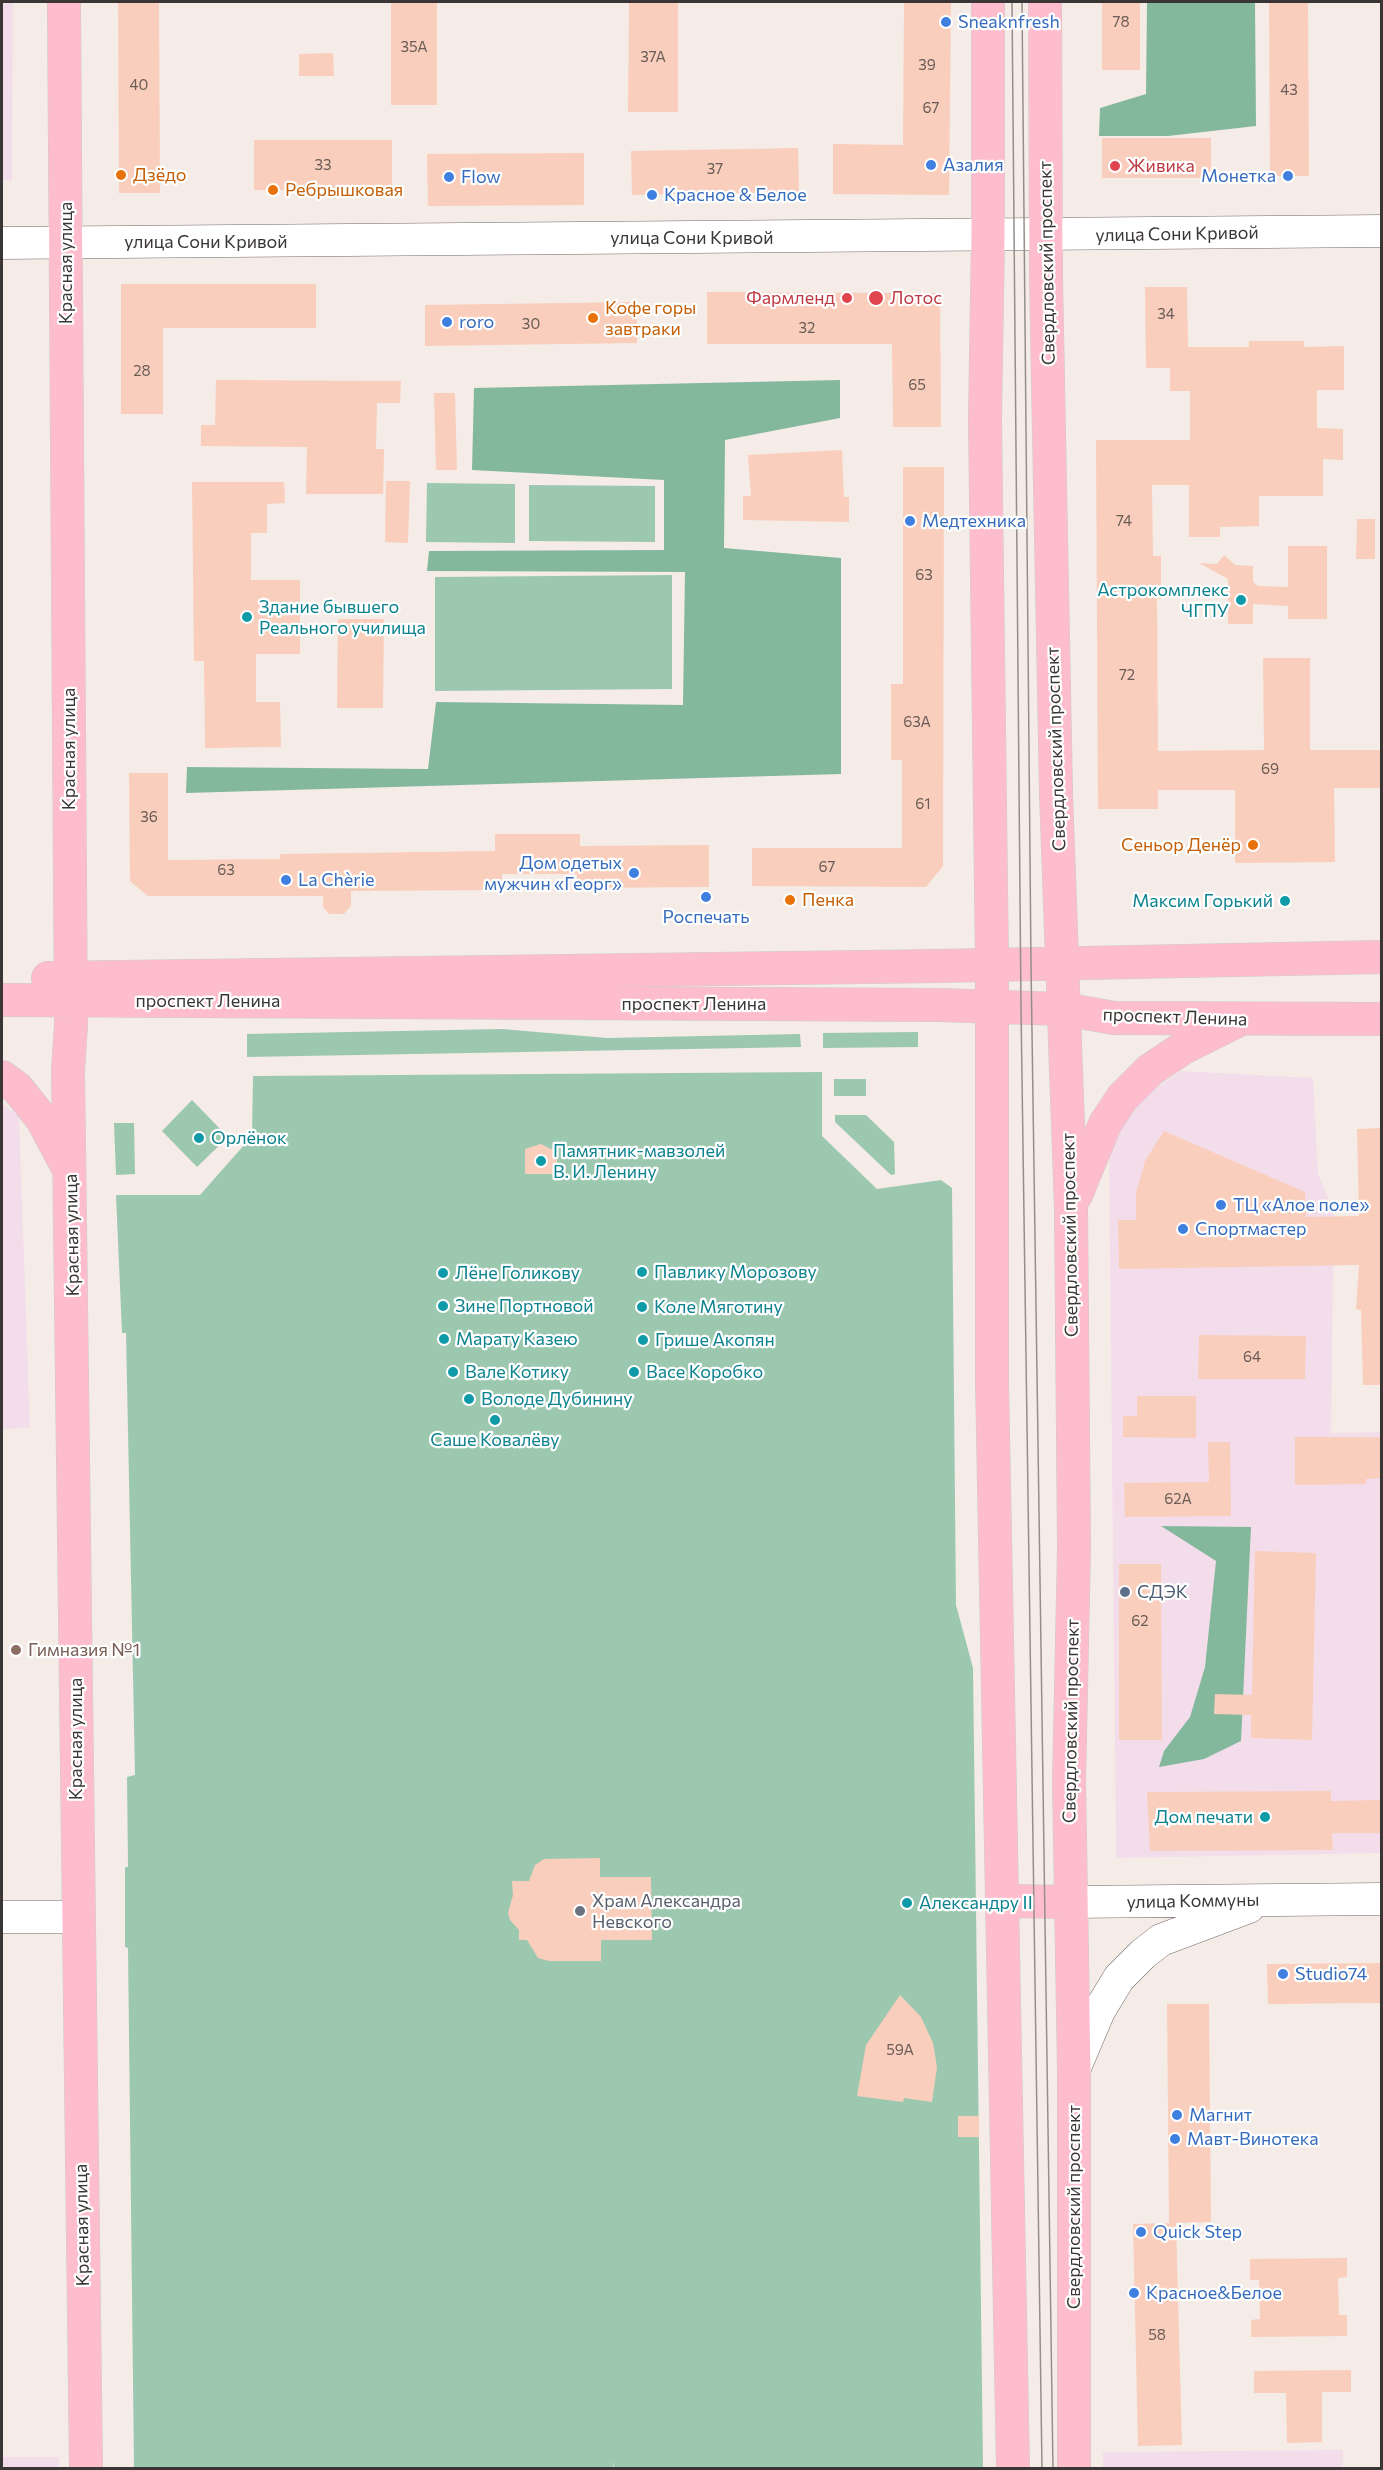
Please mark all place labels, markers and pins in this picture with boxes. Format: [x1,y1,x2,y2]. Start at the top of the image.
place label: Sneaknfresh [958,11,1060,33]
marker: Sneaknfresh [939,15,953,29]
place label: Азалия [943,154,1004,176]
place label: Живика [1127,155,1195,177]
marker: Азалия [924,158,938,172]
marker: Живика [1108,159,1122,173]
place label: Дзёдо [133,164,187,186]
place label: Монетка [1201,165,1276,187]
place label: Flow [461,166,501,188]
marker: Дзёдо [114,168,128,182]
marker: Монетка [1281,169,1295,183]
marker: Flow [442,170,456,184]
place label: Ребрышковая [285,179,403,201]
marker: Ребрышковая [266,183,280,197]
place label: Красное & Белое [664,184,807,206]
marker: Красное & Белое [645,188,659,202]
place label: Фармленд [746,287,835,309]
place label: Лотос [890,287,942,309]
marker: Лотос [867,289,885,307]
marker: Фармленд [840,291,854,305]
place label: Кофе горы завтраки [605,297,696,340]
place label: roro [459,311,494,333]
marker: Кофе горы завтраки [586,311,600,325]
marker: roro [440,315,454,329]
place label: Медтехника [922,510,1026,532]
marker: Медтехника [903,514,917,528]
place label: Астрокомплекс ЧГПУ [1097,579,1229,622]
marker: Астрокомплекс ЧГПУ [1234,593,1248,607]
place label: Здание бывшего Реального училища [259,596,426,638]
marker: Здание бывшего Реального училища [240,610,254,624]
place label: Сеньор Денёр [1121,834,1241,856]
marker: Сеньор Денёр [1246,838,1260,852]
place label: Дом одетых мужчин «Георг» [484,852,622,894]
marker: Дом одетых мужчин «Георг» [627,866,641,880]
place label: La Chèrie [298,869,375,891]
marker: La Chèrie [279,873,293,887]
place label: Пенка [802,889,854,911]
marker: Роспечать [699,890,713,904]
place label: Максим Горький [1132,890,1273,912]
marker: Пенка [783,893,797,907]
marker: Максим Горький [1278,894,1292,908]
place label: Роспечать [663,906,749,928]
place label: Орлёнок [211,1127,287,1149]
marker: Орлёнок [192,1131,206,1145]
place label: Памятник-мавзолей В. И. Ленину [553,1140,725,1182]
marker: Памятник-мавзолей В. И. Ленину [534,1154,548,1168]
place label: ТЦ «Алое поле» [1233,1194,1369,1216]
marker: ТЦ «Алое поле» [1214,1198,1228,1212]
place label: Спортмастер [1195,1218,1307,1240]
marker: Спортмастер [1176,1222,1190,1236]
place label: Павлику Морозову [654,1261,817,1283]
place label: Лёне Голикову [455,1262,580,1284]
marker: Павлику Морозову [635,1265,649,1279]
marker: Лёне Голикову [436,1266,450,1280]
place label: Зине Портновой [455,1295,594,1317]
place label: Коле Мяготину [654,1296,783,1318]
marker: Зине Портновой [436,1299,450,1313]
marker: Коле Мяготину [635,1300,649,1314]
place label: Марату Казею [456,1328,578,1350]
place label: Грише Акопян [655,1329,775,1351]
marker: Марату Казею [437,1332,451,1346]
marker: Грише Акопян [636,1333,650,1347]
place label: Вале Котику [465,1361,569,1383]
place label: Васе Коробко [646,1361,763,1383]
marker: Вале Котику [446,1365,460,1379]
marker: Васе Коробко [627,1365,641,1379]
place label: Володе Дубинину [481,1388,632,1410]
marker: Володе Дубинину [462,1392,476,1406]
marker: Саше Ковалёву [488,1413,502,1427]
place label: Саше Ковалёву [430,1429,560,1451]
place label: СДЭК [1137,1581,1188,1603]
marker: СДЭК [1118,1585,1132,1599]
place label: Гимназия №1 [28,1639,140,1661]
marker: Гимназия №1 [9,1643,23,1657]
place label: Дом печати [1154,1806,1253,1828]
marker: Дом печати [1258,1810,1272,1824]
place label: Храм Александра Невского [592,1890,741,1932]
place label: Александру II [919,1892,1033,1914]
marker: Александру II [900,1896,914,1910]
marker: Храм Александра Невского [573,1904,587,1918]
place label: Studio74 [1295,1963,1367,1985]
marker: Studio74 [1276,1967,1290,1981]
place label: Магнит [1189,2104,1252,2126]
marker: Магнит [1170,2108,1184,2122]
place label: Мавт-Винотека [1187,2128,1319,2150]
marker: Мавт-Винотека [1168,2132,1182,2146]
place label: Quick Step [1153,2221,1242,2243]
marker: Quick Step [1134,2225,1148,2239]
place label: Красное&Белое [1146,2282,1282,2304]
marker: Красное&Белое [1127,2286,1141,2300]

